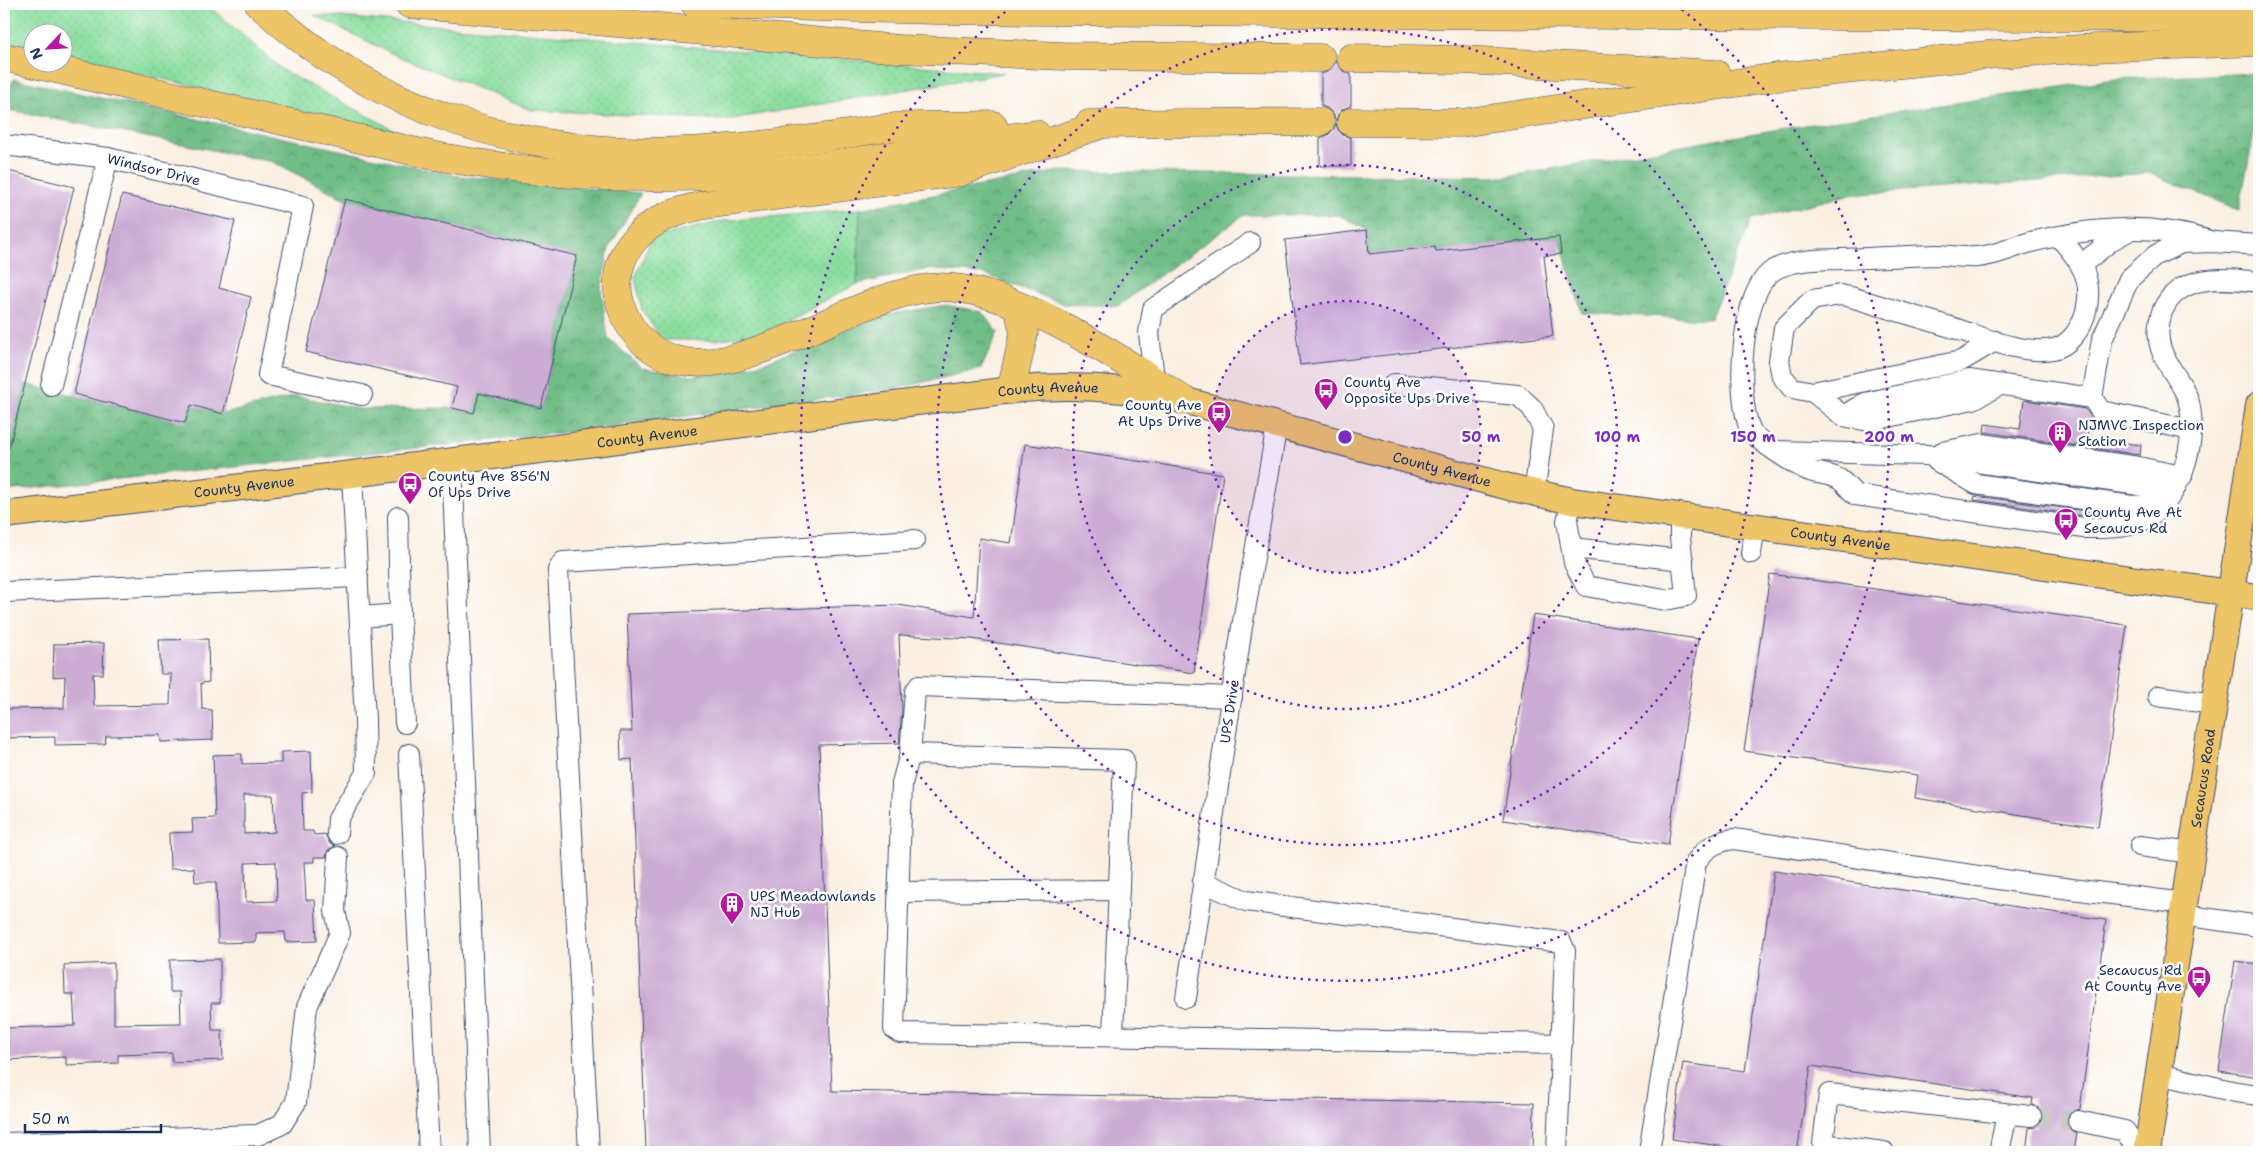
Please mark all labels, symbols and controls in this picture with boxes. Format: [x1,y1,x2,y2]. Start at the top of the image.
north arrow [22,22,72,72]
text: N [26,45,47,62]
street label: Windsor Drive [105,149,202,189]
place label: County Ave Opposite Ups Drive [1344,373,1470,407]
bus stop icon: County Ave Opposite Ups Drive [1313,377,1339,411]
street label: County Avenue [997,378,1099,401]
place label: County Ave At Ups Drive [1118,396,1202,430]
bus stop icon: County Ave At Ups Drive [1206,400,1232,434]
place label: NJMVC Inspection Station [2078,416,2204,450]
building icon: NJMVC Inspection Station [2047,420,2073,454]
street label: County Avenue [596,421,699,452]
text: 50 m [1462,427,1501,447]
text: 100 m [1594,427,1640,447]
text: 150 m [1730,427,1776,447]
text: 200 m [1864,427,1914,447]
centre of rings [1336,428,1354,446]
street label: County Avenue [1391,447,1493,491]
place label: County Ave 856'N Of Ups Drive [428,467,550,501]
bus stop icon: County Ave 856'N Of Ups Drive [397,471,423,505]
street label: County Avenue [193,472,296,502]
place label: County Ave At Secaucus Rd [2084,503,2182,537]
bus stop icon: County Ave At Secaucus Rd [2053,507,2079,541]
street label: County Avenue [1789,523,1892,554]
street label: UPS Drive [1216,678,1243,744]
street label: Secaucus Road [2187,727,2219,829]
place label: UPS Meadowlands NJ Hub [750,887,876,921]
building icon: UPS Meadowlands NJ Hub [719,891,745,925]
place label: Secaucus Rd At County Ave [2084,961,2182,995]
bus stop icon: Secaucus Rd At County Ave [2186,965,2212,999]
scale bar [25,1101,161,1133]
text: 50 m [32,1109,70,1129]

